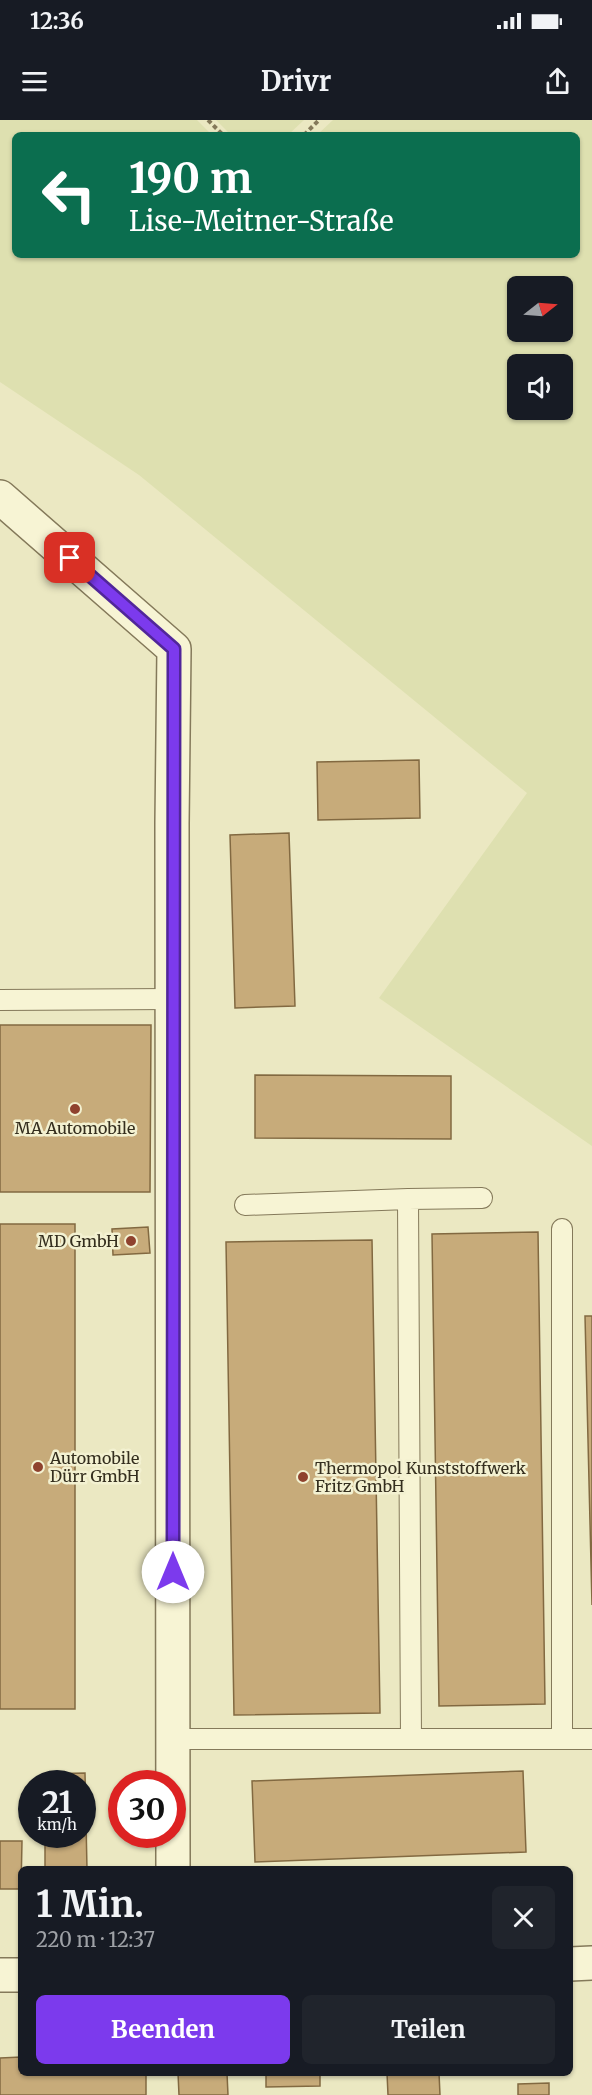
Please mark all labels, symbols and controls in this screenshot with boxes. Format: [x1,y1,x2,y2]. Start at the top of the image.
text: 12:36 [30,7,84,35]
text: Drivr [261,64,331,98]
icon: menu [18,65,51,98]
icon: share [541,65,574,98]
text: 190 m [129,152,252,204]
icon: left [30,156,108,234]
text: Lise-Meitner-Straße [129,204,394,238]
north arrow [507,276,573,342]
map controls [507,276,573,420]
button: sound [507,354,573,420]
pin [44,532,95,583]
icon: arrive [53,541,86,574]
marker: MA Automobile [68,1102,82,1116]
place label: MA Automobile [15,1118,135,1138]
place label: MD GmbH [38,1231,119,1251]
marker: MD GmbH [124,1234,138,1248]
place label: Automobile Dürr GmbH [49,1448,140,1486]
place label: Thermopol Kunststoffwerk Fritz GmbH [315,1458,527,1496]
marker: Automobile Dürr GmbH [31,1460,45,1474]
marker: Thermopol Kunststoffwerk Fritz GmbH [296,1470,310,1484]
position arrow [141,1540,205,1604]
speed limit sign: 30 [108,1770,186,1848]
text: 21 [42,1783,72,1821]
text: km/h [37,1815,77,1834]
text: 1 Min. [36,1882,144,1927]
button: close [492,1886,555,1949]
text: 220 m · 12:37 [36,1927,155,1952]
button: Beenden [36,1995,290,2064]
button: Teilen [302,1995,555,2064]

